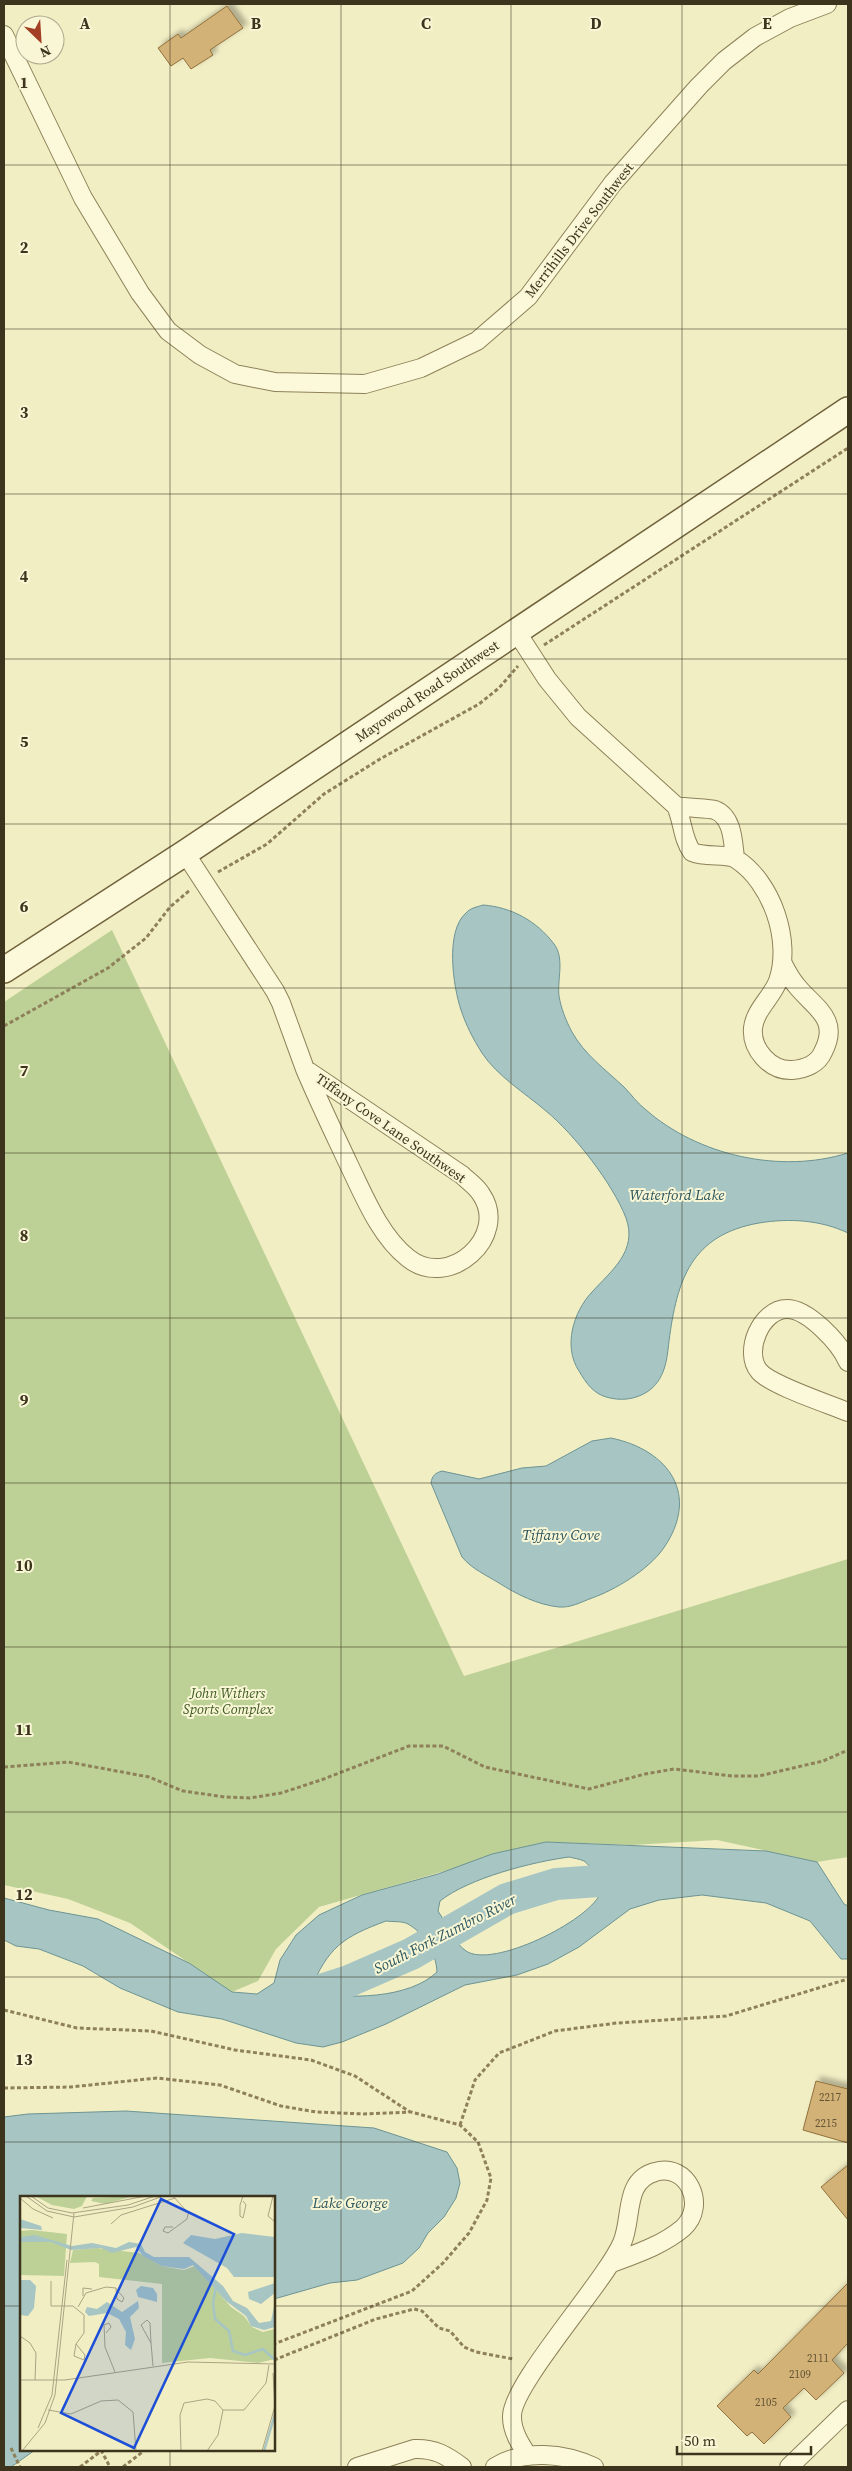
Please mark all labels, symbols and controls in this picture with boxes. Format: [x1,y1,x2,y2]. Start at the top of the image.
text: A [80,12,91,34]
text: B [251,12,262,34]
text: C [421,12,431,34]
text: D [590,12,602,34]
text: E [762,12,772,34]
north arrow [15,15,65,65]
text: N [37,41,54,63]
text: 1 [20,71,28,93]
street label: Merrihills Drive Southwest [520,158,638,302]
text: 2 [20,236,29,258]
text: 3 [20,401,29,423]
text: 4 [20,565,29,587]
street label: Mayowood Road Southwest [351,635,503,747]
text: 5 [20,730,29,752]
text: 6 [20,895,29,917]
text: 7 [20,1059,29,1081]
street label: Tiffany Cove Lane Southwest [312,1068,470,1188]
water label: Waterford Lake [630,1184,724,1205]
text: 8 [20,1224,28,1246]
text: 9 [20,1389,29,1411]
water label: Tiffany Cove [522,1524,600,1545]
text: 10 [15,1554,33,1576]
park label: John Withers Sports Complex [183,1683,274,1719]
text: 11 [15,1718,33,1740]
text: 12 [15,1883,33,1905]
water label: South Fork Zumbro River [370,1888,520,1979]
text: 13 [15,2048,33,2070]
house number: 2217 [819,2090,841,2105]
house number: 2215 [815,2116,837,2131]
water label: Lake George [311,2192,388,2213]
inset map [20,2196,275,2451]
house number: 2111 [807,2351,829,2366]
house number: 2109 [789,2367,811,2382]
house number: 2105 [755,2395,777,2410]
scale bar [677,2424,811,2456]
text: 50 m [684,2430,716,2451]

